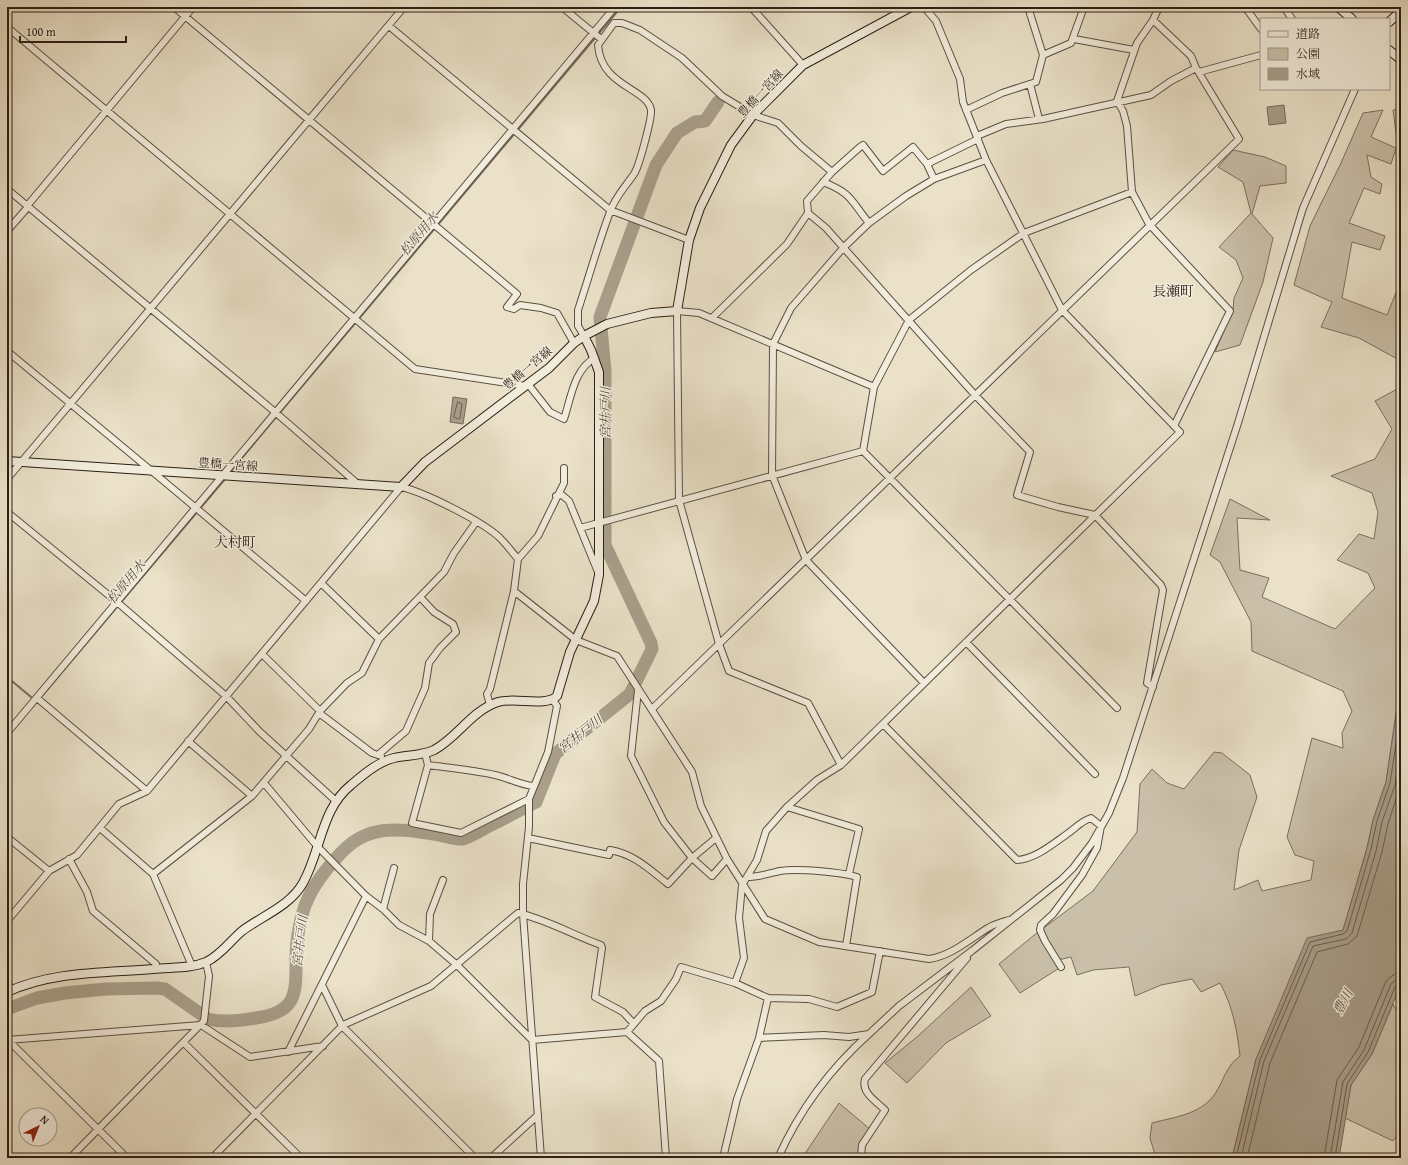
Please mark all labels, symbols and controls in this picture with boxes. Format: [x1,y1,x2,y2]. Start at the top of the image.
scale bar [20,18,126,44]
legend [1260,18,1390,90]
text: 100 m [26,23,56,40]
text: 道路 [1296,25,1320,42]
text: 公園 [1296,45,1320,62]
street label: 豊橋一宮線 [733,65,787,121]
text: 水域 [1296,65,1320,82]
water label: 松原用水 [395,206,444,260]
district label: 長瀬町 [1152,281,1194,301]
street label: 豊橋一宮線 [499,342,555,394]
water label: 宮井戸川 [596,385,615,439]
street label: 豊橋一宮線 [197,453,259,475]
district label: 大村町 [214,532,256,552]
water label: 松原用水 [102,554,151,608]
water label: 宮井戸川 [554,709,608,758]
water label: 宮井戸川 [287,912,313,968]
water label: 豊川 [1329,984,1358,1018]
north arrow [18,1107,58,1147]
text: N [37,1111,53,1128]

